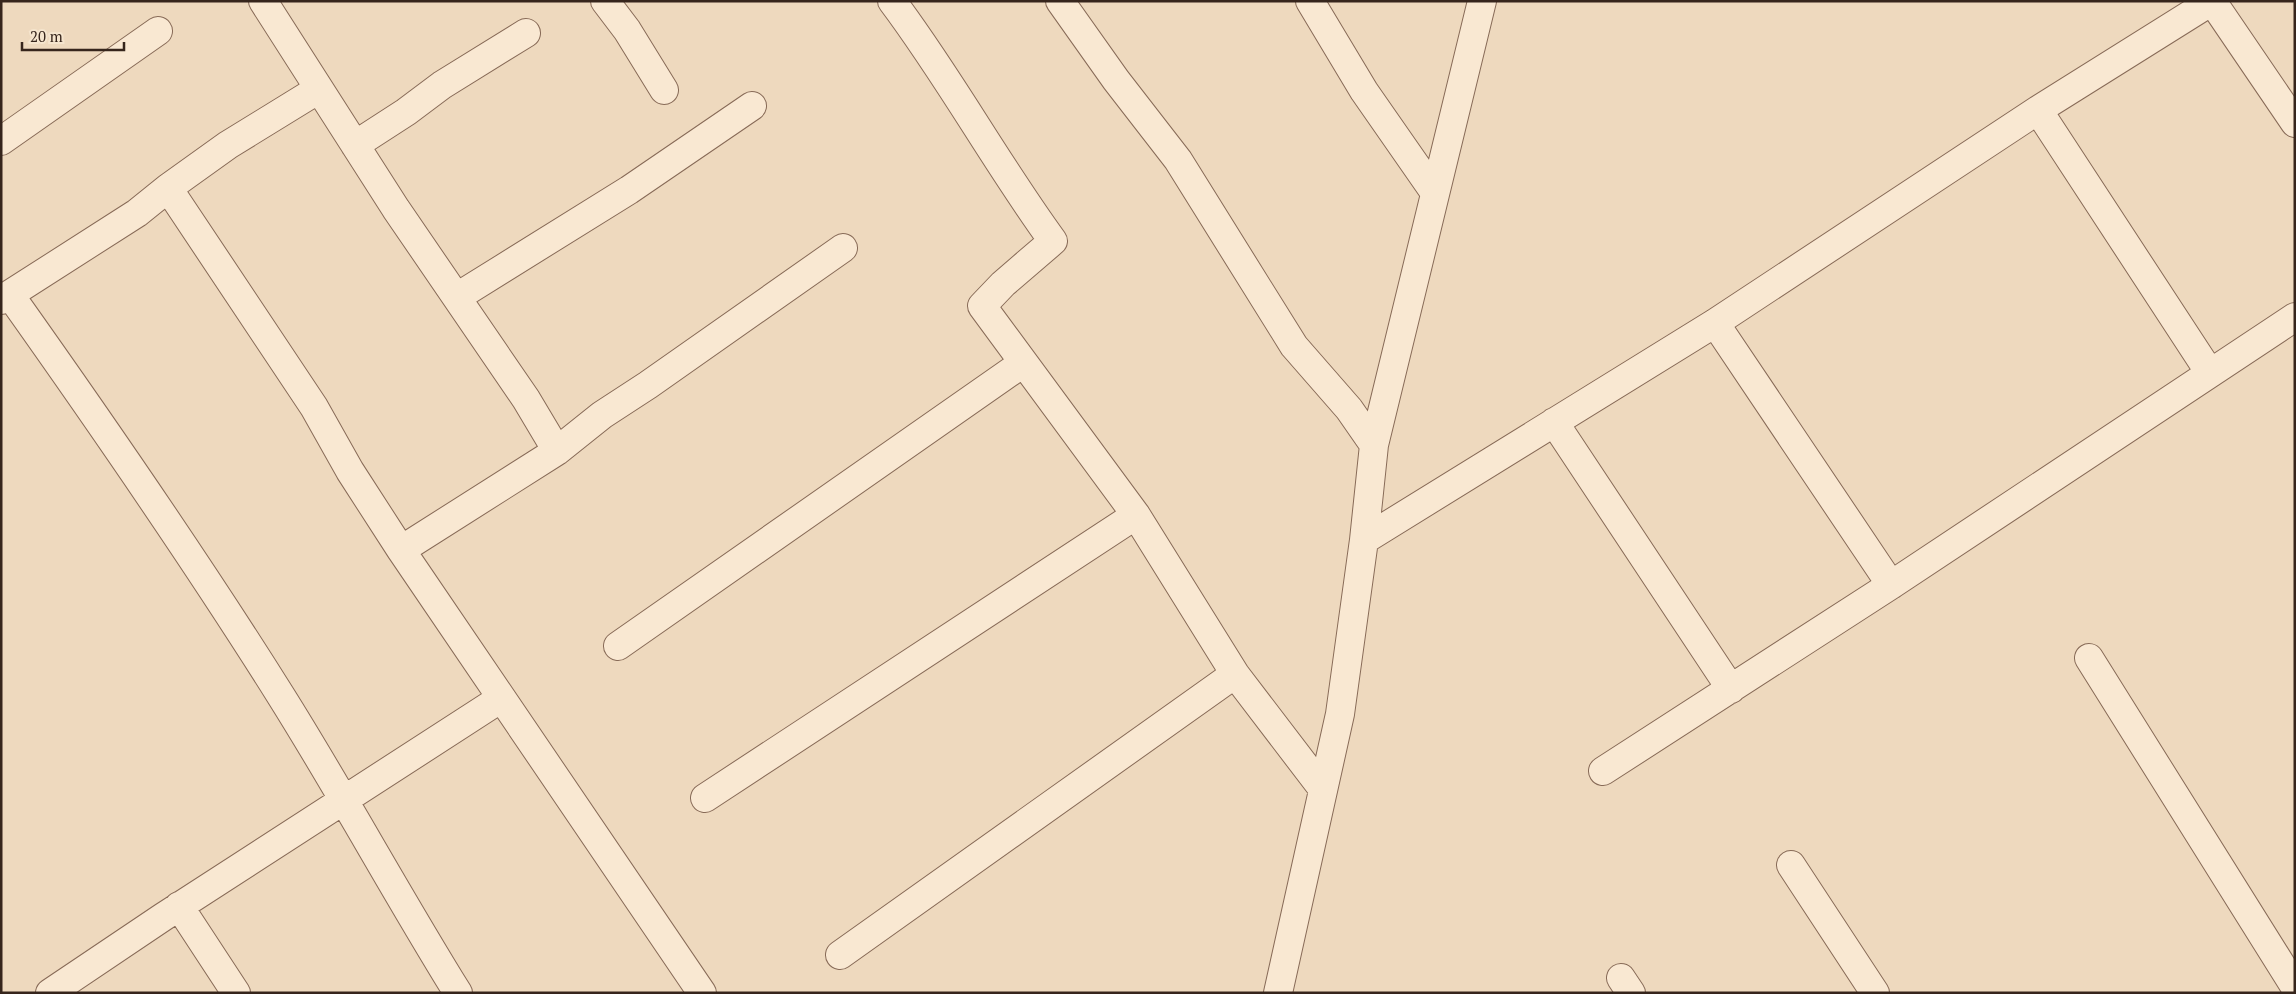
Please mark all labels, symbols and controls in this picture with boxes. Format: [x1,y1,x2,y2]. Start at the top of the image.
scale bar [22,20,125,52]
text: 20 m [30,26,63,46]

